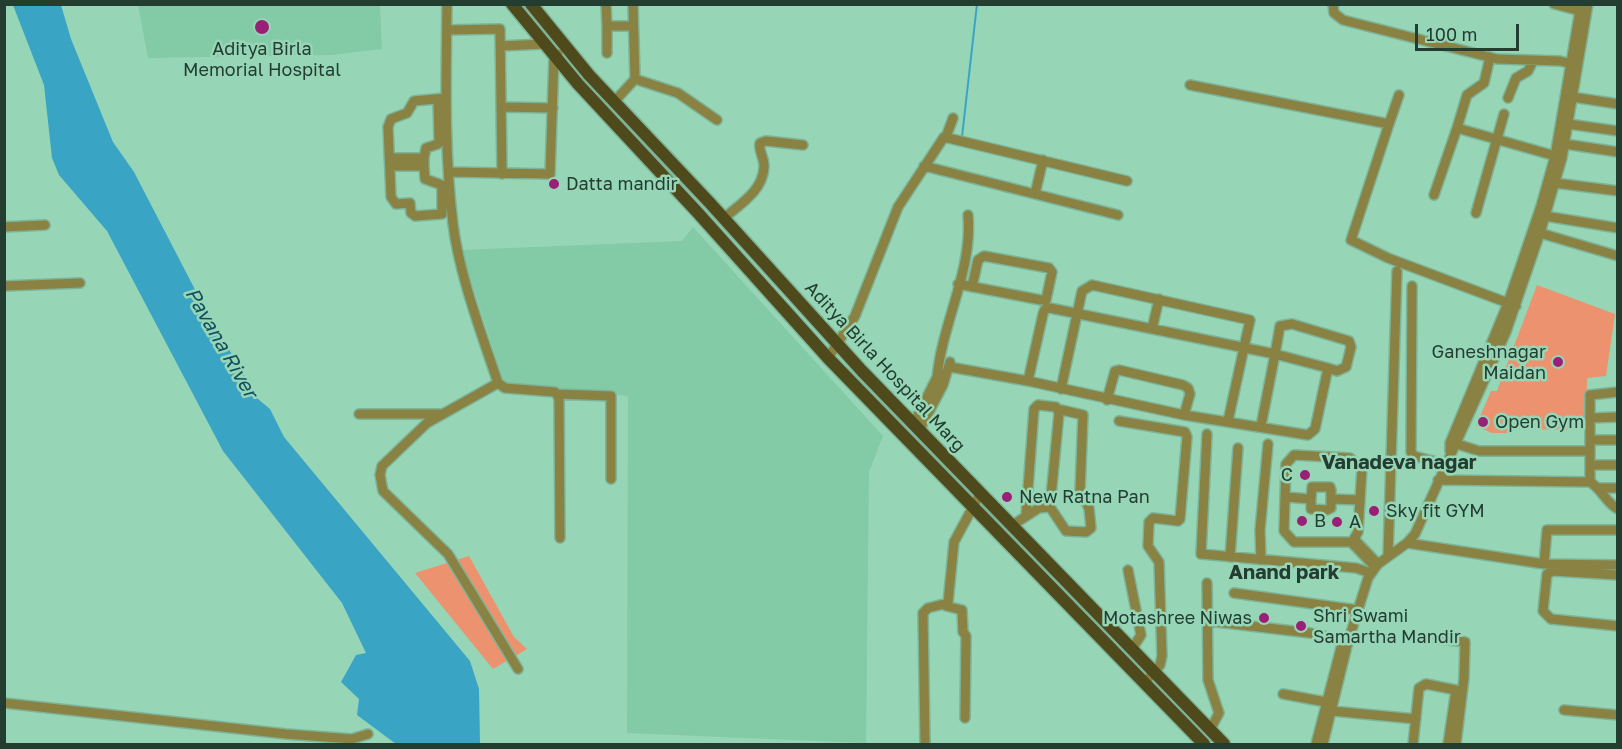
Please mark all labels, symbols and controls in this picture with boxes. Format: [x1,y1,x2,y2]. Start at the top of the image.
scale bar [1418,12,1522,50]
marker: Aditya Birla Memorial Hospital [253,18,271,36]
text: 100 m [1426,23,1477,45]
place label: Aditya Birla Memorial Hospital [183,38,341,80]
place label: Datta mandir [566,173,678,195]
marker: Datta mandir [547,177,561,191]
street label: Aditya Birla Hospital Marg [800,277,970,457]
water label: Pavana River [180,284,262,402]
place label: Ganeshnagar Maidan [1432,341,1546,384]
marker: Ganeshnagar Maidan [1551,355,1565,369]
place label: Open Gym [1495,411,1584,433]
marker: Open Gym [1476,415,1490,429]
district label: Vanadeva nagar [1321,451,1477,475]
place label: C [1281,464,1293,486]
marker: C [1298,468,1312,482]
place label: New Ratna Pan [1019,486,1150,508]
marker: New Ratna Pan [1000,490,1014,504]
place label: Sky fit GYM [1386,500,1485,522]
marker: Sky fit GYM [1367,504,1381,518]
place label: B [1314,510,1326,532]
place label: A [1349,511,1361,533]
marker: B [1295,514,1309,528]
marker: A [1330,515,1344,529]
district label: Anand park [1229,561,1339,585]
place label: Shri Swami Samartha Mandir [1313,605,1461,648]
place label: Motashree Niwas [1103,607,1252,629]
marker: Motashree Niwas [1257,611,1271,625]
marker: Shri Swami Samartha Mandir [1294,619,1308,633]

